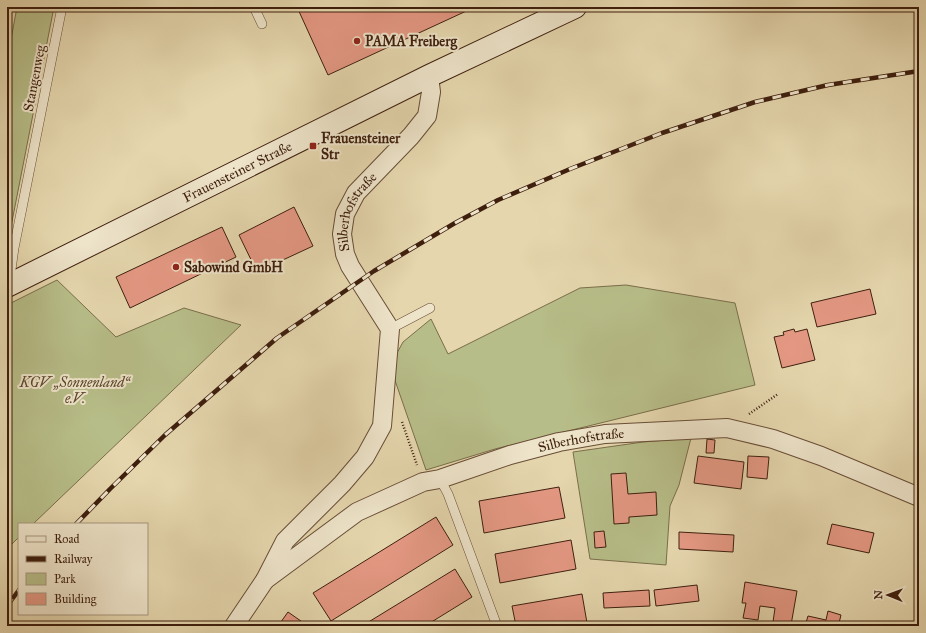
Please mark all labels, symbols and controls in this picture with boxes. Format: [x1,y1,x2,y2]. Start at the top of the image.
place label: PAMA Freiberg [365,33,457,51]
marker: PAMA Freiberg [352,36,362,46]
street label: Stangenweg [20,43,49,113]
place label: Frauensteiner Str [321,130,401,163]
street label: Frauensteiner Straße [180,138,295,206]
marker: Frauensteiner Str [308,141,318,151]
street label: Silberhofstraße [334,169,381,253]
place label: Sabowind GmbH [184,259,283,276]
marker: Sabowind GmbH [171,262,181,272]
park label: KGV „Sonnenland“ e.V. [19,374,132,407]
street label: Silberhofstraße [536,425,625,456]
legend [18,523,148,615]
text: Road [54,532,80,546]
text: Railway [54,552,93,566]
text: Park [54,572,76,586]
north arrow [868,575,908,615]
text: N [872,589,885,600]
text: Building [54,592,97,607]

